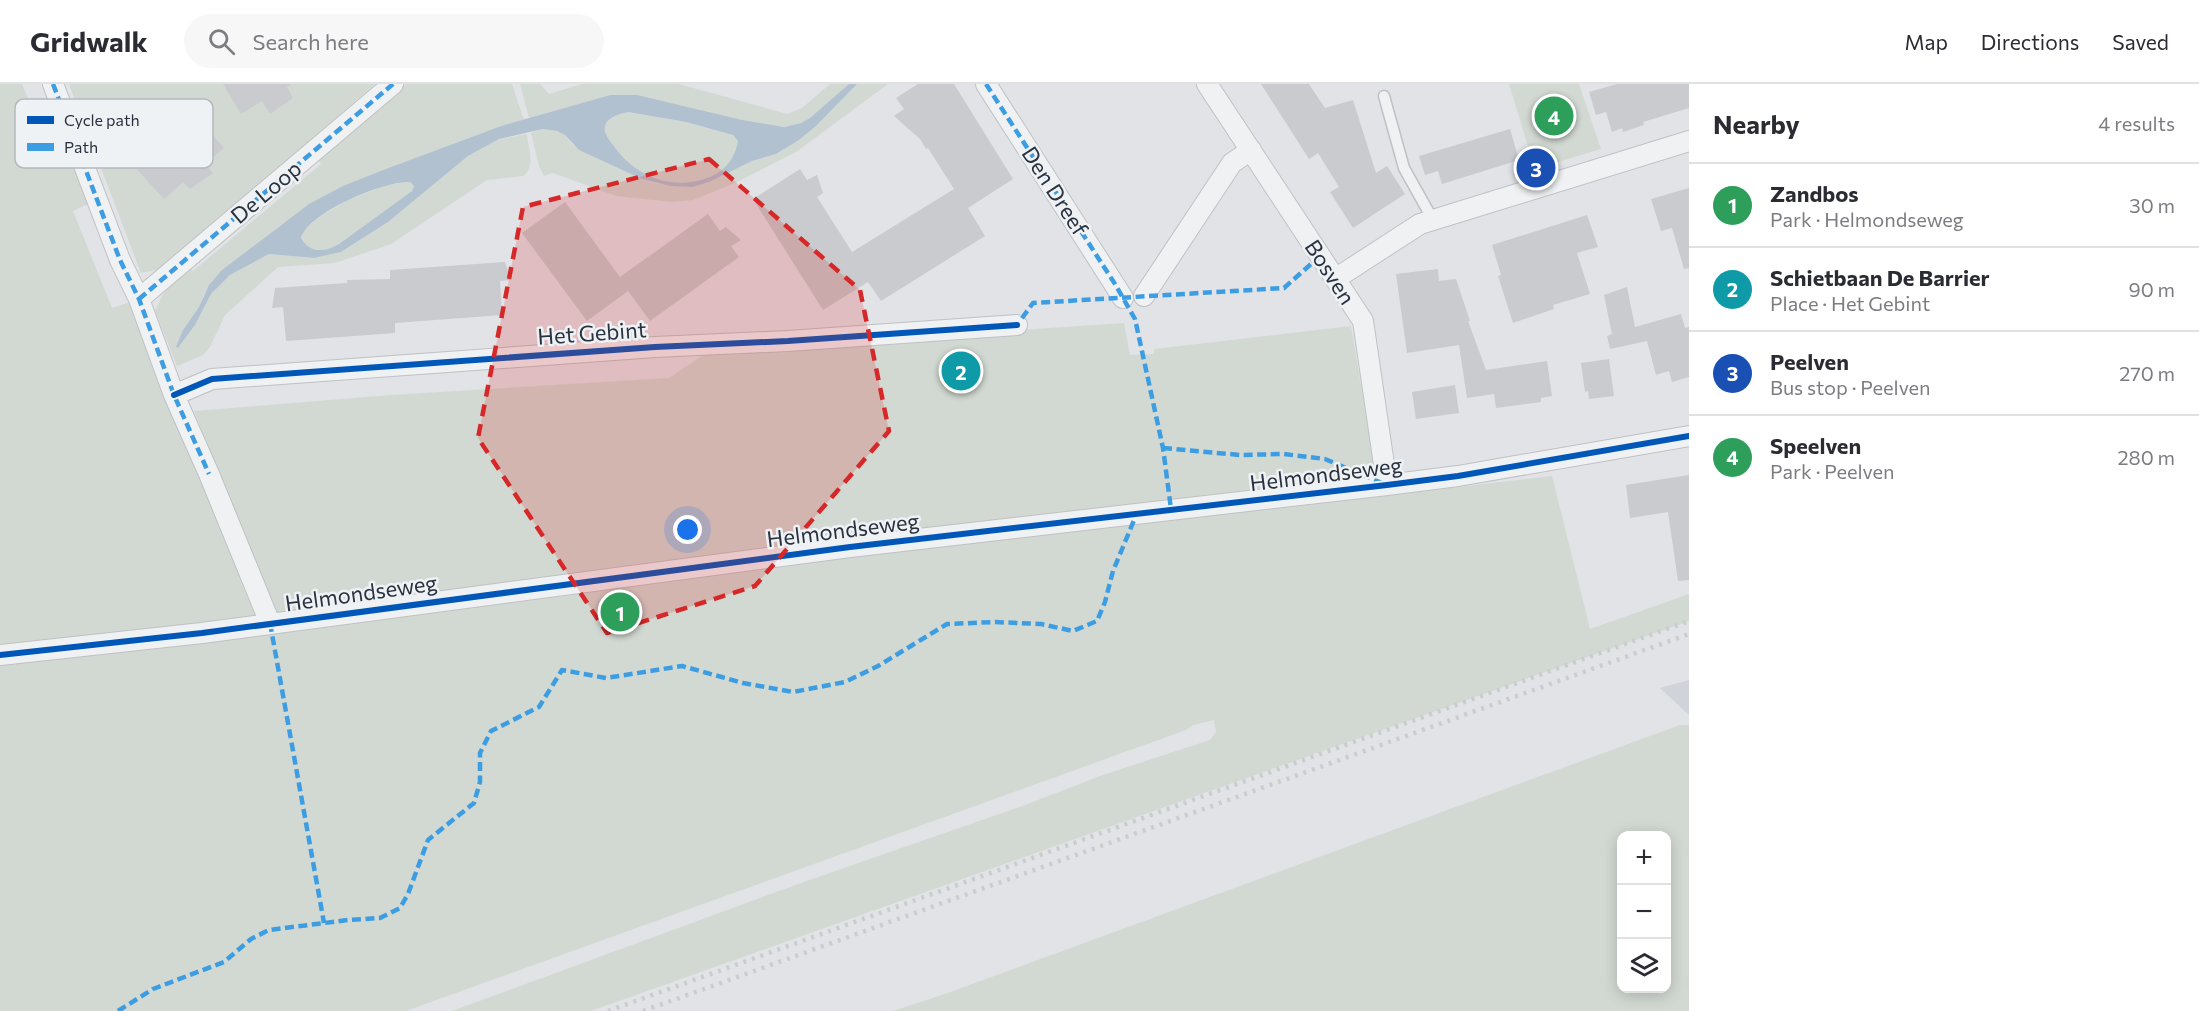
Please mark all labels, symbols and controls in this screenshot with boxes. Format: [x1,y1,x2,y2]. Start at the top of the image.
search box [184,14,604,68]
text: Gridwalk [30,24,148,58]
icon: search [205,25,238,58]
text: Search here [253,28,369,55]
text: Map [1905,29,1948,54]
text: Directions [1981,29,2079,54]
text: Saved [2112,29,2169,54]
pin: 4 [1534,93,1574,138]
legend [15,99,213,168]
text: Nearby [1713,108,1800,139]
text: Cycle path [64,110,140,129]
text: 4 results [2098,111,2175,135]
text: Path [64,137,98,156]
street label: Den Dreef [1017,141,1094,241]
pin: 3 [1516,146,1556,190]
street label: De Loop [225,154,307,229]
text: Zandbos [1770,180,1859,207]
text: 1 [1728,193,1737,217]
text: 30 m [2129,193,2175,217]
text: Park · Helmondseweg [1770,207,1964,231]
street label: Bosven [1299,234,1361,309]
text: Schietbaan De Barrier [1770,264,1990,291]
text: 2 [1727,277,1738,301]
text: 90 m [2129,277,2175,301]
text: Place · Het Gebint [1770,291,1930,315]
street label: Het Gebint [537,315,647,350]
pin: 2 [942,348,980,394]
text: Peelven [1770,348,1849,375]
text: 3 [1727,361,1738,385]
text: 270 m [2119,361,2175,385]
text: Bus stop · Peelven [1770,375,1931,399]
text: Speelven [1770,432,1861,459]
text: 4 [1726,445,1739,469]
text: 280 m [2117,445,2175,469]
street label: Helmondseweg [1248,451,1404,496]
text: Park · Peelven [1770,459,1895,483]
street label: Helmondseweg [765,507,921,552]
your location [673,515,702,544]
street label: Helmondseweg [283,568,439,617]
pin: 1 [600,590,640,634]
map controls [1617,831,1671,993]
button: + [1617,831,1671,885]
button: − [1617,885,1671,939]
button: layers [1617,939,1671,993]

